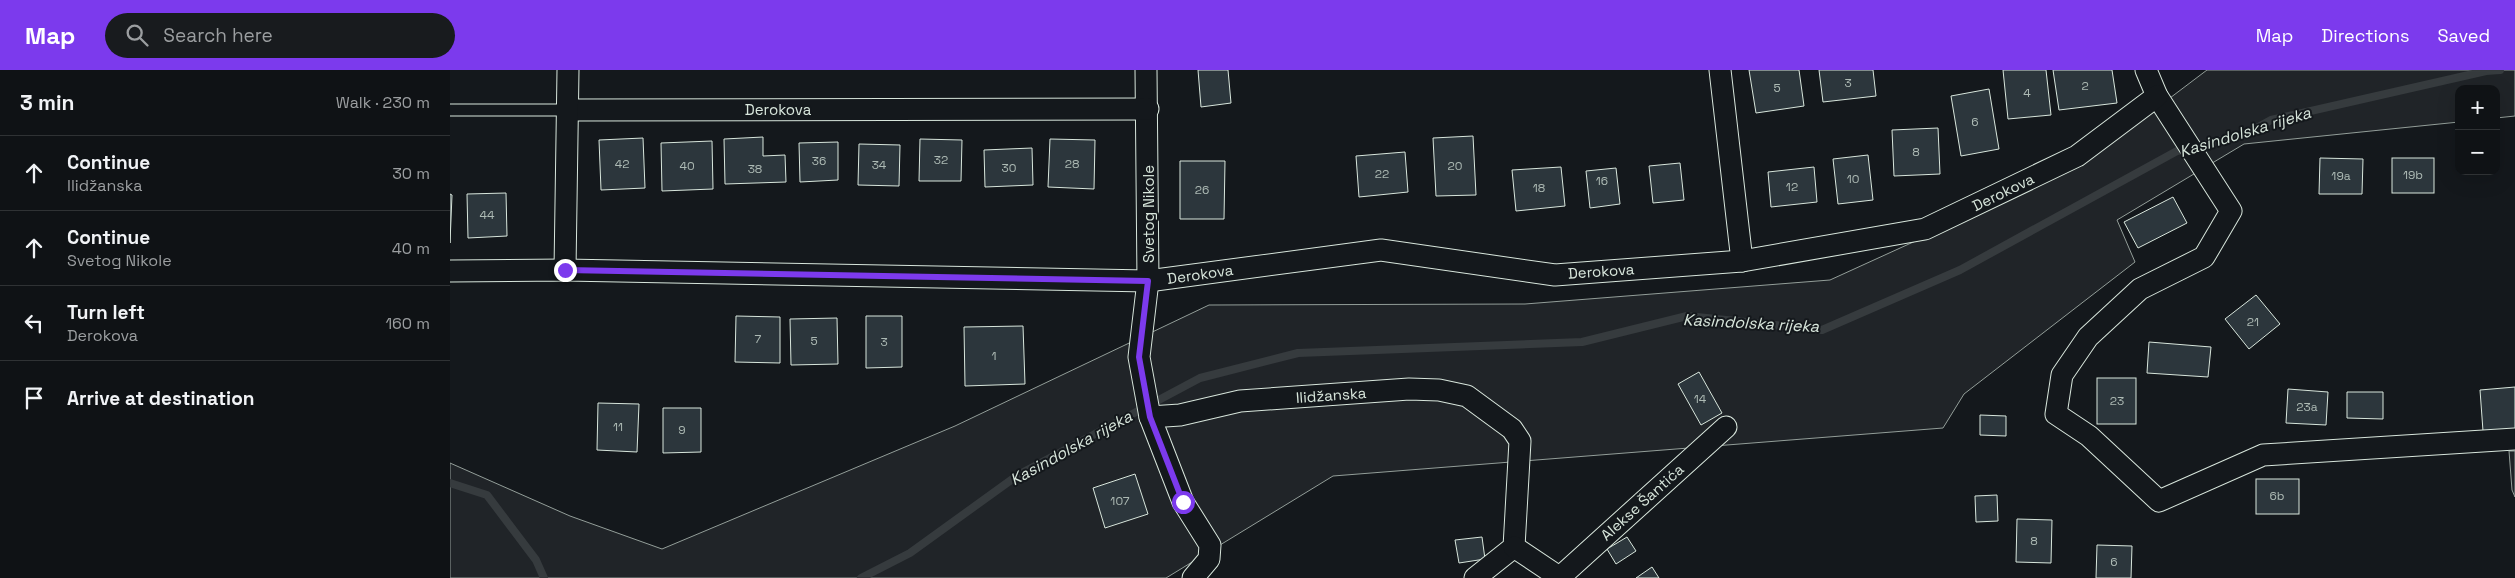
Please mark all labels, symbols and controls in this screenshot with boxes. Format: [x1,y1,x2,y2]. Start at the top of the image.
search box [105,13,455,58]
text: Map [25,20,75,51]
icon: search [123,21,151,49]
text: Search here [163,23,273,48]
text: Map [2256,24,2293,47]
text: Directions [2321,24,2410,47]
text: Saved [2438,24,2490,47]
house number: 3 [1844,75,1852,91]
house number: 2 [2081,78,2089,94]
house number: 5 [1773,80,1781,96]
house number: 4 [2023,85,2031,101]
map controls [2455,85,2500,175]
button: + [2455,85,2500,130]
text: 3 min [20,89,75,116]
text: Walk · 230 m [336,92,430,113]
street label: Derokova [745,100,812,119]
water label: Kasindolska rijeka [2177,102,2314,162]
house number: 6 [1971,114,1979,130]
button: − [2455,130,2500,175]
house number: 8 [1912,144,1920,160]
text: Continue [67,150,150,175]
house number: 32 [934,152,948,168]
house number: 36 [812,153,826,169]
house number: 42 [615,156,629,172]
house number: 28 [1065,156,1079,172]
house number: 34 [872,157,887,173]
house number: 40 [679,158,695,174]
house number: 20 [1448,158,1462,174]
icon: ahead [20,159,48,187]
house number: 30 [1002,160,1016,176]
house number: 38 [748,161,762,177]
text: 30 m [392,163,430,184]
street label: Svetog Nikole [1139,165,1158,263]
house number: 22 [1375,166,1389,182]
house number: 19b [2403,167,2423,183]
house number: 19a [2331,168,2351,184]
street label: Derokova [1969,169,2037,215]
house number: 10 [1847,171,1859,187]
house number: 16 [1596,173,1608,189]
text: Ilidžanska [67,175,142,196]
house number: 12 [1786,179,1798,195]
house number: 18 [1533,180,1545,196]
house number: 26 [1195,182,1209,198]
house number: 44 [479,207,495,223]
text: Continue [67,225,150,250]
icon: ahead [20,234,48,262]
text: 40 m [392,238,430,259]
text: Svetog Nikole [67,250,172,271]
route end [554,259,577,282]
street label: Derokova [1567,259,1635,283]
street label: Derokova [1166,260,1235,288]
text: Turn left [67,300,145,325]
icon: left [20,309,48,337]
water label: Kasindolska rijeka [1682,309,1820,337]
text: 160 m [385,313,430,334]
house number: 21 [2247,314,2259,330]
text: Derokova [67,325,138,346]
house number: 7 [755,331,762,347]
house number: 5 [810,333,818,349]
house number: 3 [880,334,888,350]
house number: 1 [991,348,997,364]
street label: Ilidžanska [1295,383,1367,407]
icon: arrive [20,384,48,412]
text: Arrive at destination [67,386,255,411]
house number: 14 [1694,391,1707,407]
house number: 23 [2110,393,2124,409]
house number: 23a [2296,399,2318,415]
water label: Kasindolska rijeka [1006,405,1136,490]
house number: 11 [613,419,623,435]
house number: 9 [678,422,686,438]
street label: Alekse Šantića [1596,459,1688,544]
house number: 6b [2269,488,2285,504]
route start [1172,491,1195,514]
house number: 107 [1110,493,1130,509]
house number: 8 [2030,533,2038,549]
house number: 6 [2110,554,2118,570]

